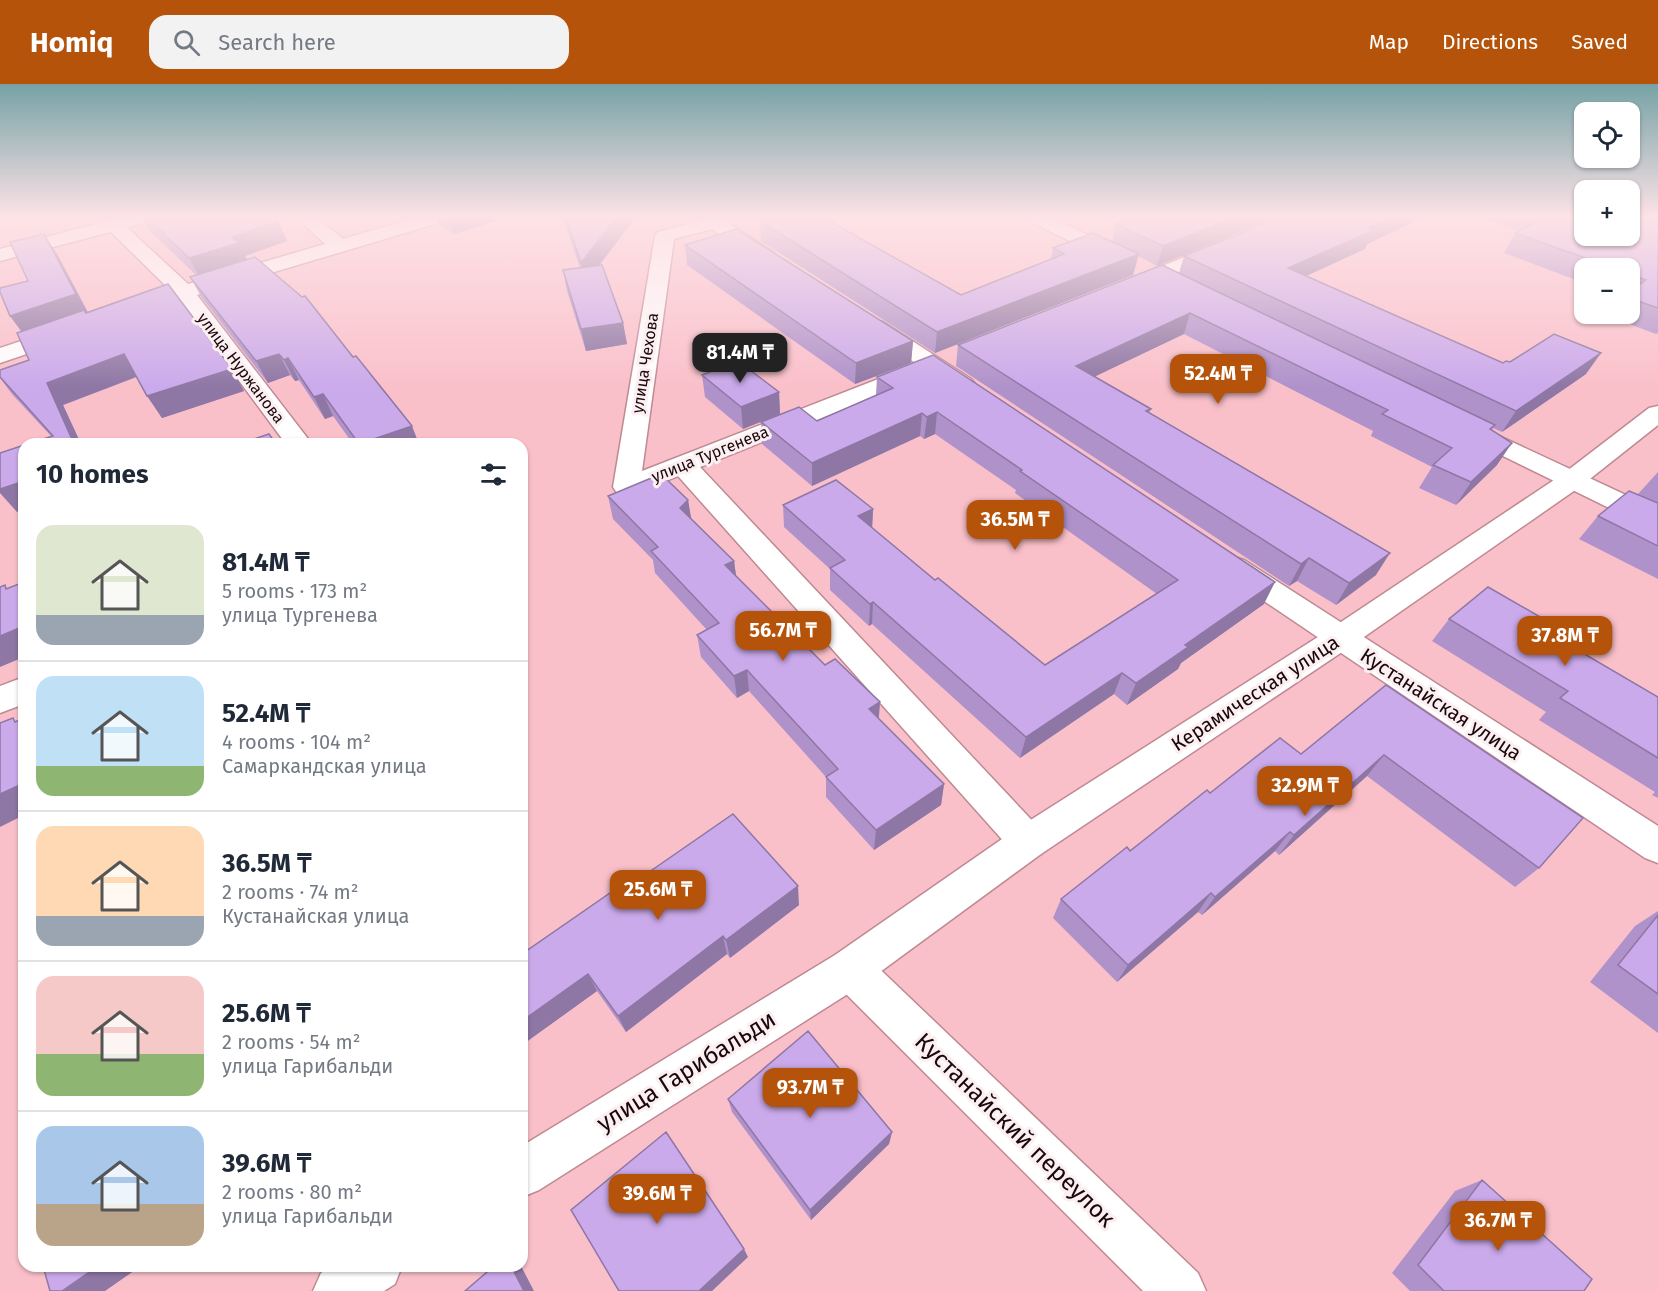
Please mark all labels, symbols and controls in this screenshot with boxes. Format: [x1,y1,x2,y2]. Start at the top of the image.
search box [149,15,569,69]
text: Homiq [30,26,113,59]
icon: search [170,26,203,59]
text: Search here [218,29,336,56]
text: Map [1369,29,1409,55]
text: Directions [1442,29,1538,55]
text: Saved [1571,29,1628,55]
map controls [1574,102,1640,324]
button: locate [1574,102,1640,168]
button: + [1574,180,1640,246]
button: − [1574,258,1640,324]
street label: улица Нуржанова [193,309,289,427]
street label: улица Чехова [628,311,662,415]
pin: 81.4M ₸ [685,333,795,384]
text: 81.4M ₸ [706,340,774,364]
pin: 52.4M ₸ [1163,354,1273,405]
text: 52.4M ₸ [1184,361,1252,385]
street label: улица Тургенева [649,422,771,486]
icon: filters [477,458,510,491]
text: 10 homes [36,459,149,490]
pin: 36.5M ₸ [960,500,1070,551]
text: 36.5M ₸ [981,507,1049,531]
text: 81.4M ₸ [222,547,310,578]
icon: home [84,549,156,621]
text: 5 rooms · 173 m² [222,579,367,603]
text: улица Тургенева [222,603,378,627]
pin: 56.7M ₸ [728,611,838,662]
pin: 37.8M ₸ [1510,616,1620,667]
text: 56.7M ₸ [749,618,817,642]
text: 37.8M ₸ [1531,623,1599,647]
street label: Керамическая улица [1167,630,1343,756]
street label: Кустанайская улица [1356,643,1526,765]
text: 52.4M ₸ [222,698,310,729]
icon: home [84,700,156,772]
text: 4 rooms · 104 m² [222,730,371,754]
text: Самаркандская улица [222,754,427,778]
pin: 32.9M ₸ [1250,766,1360,817]
text: 32.9M ₸ [1271,773,1339,797]
text: 36.5M ₸ [222,848,311,879]
icon: home [84,850,156,922]
pin: 25.6M ₸ [603,870,713,921]
text: 25.6M ₸ [624,877,692,901]
text: 2 rooms · 74 m² [222,880,359,904]
text: Кустанайская улица [222,904,409,928]
text: 25.6M ₸ [222,998,311,1029]
icon: home [84,1000,156,1072]
street label: улица Гарибальди [591,1005,781,1137]
street label: Кустанайский переулок [909,1027,1121,1233]
text: 2 rooms · 54 m² [222,1030,361,1054]
text: улица Гарибальди [222,1054,393,1078]
pin: 93.7M ₸ [755,1068,865,1119]
text: 93.7M ₸ [777,1075,843,1099]
text: 39.6M ₸ [222,1148,311,1179]
icon: home [84,1150,156,1222]
pin: 39.6M ₸ [602,1174,712,1225]
text: 2 rooms · 80 m² [222,1180,362,1204]
text: 39.6M ₸ [623,1181,691,1205]
pin: 36.7M ₸ [1443,1201,1553,1252]
text: улица Гарибальди [222,1204,393,1228]
text: 36.7M ₸ [1464,1208,1532,1232]

